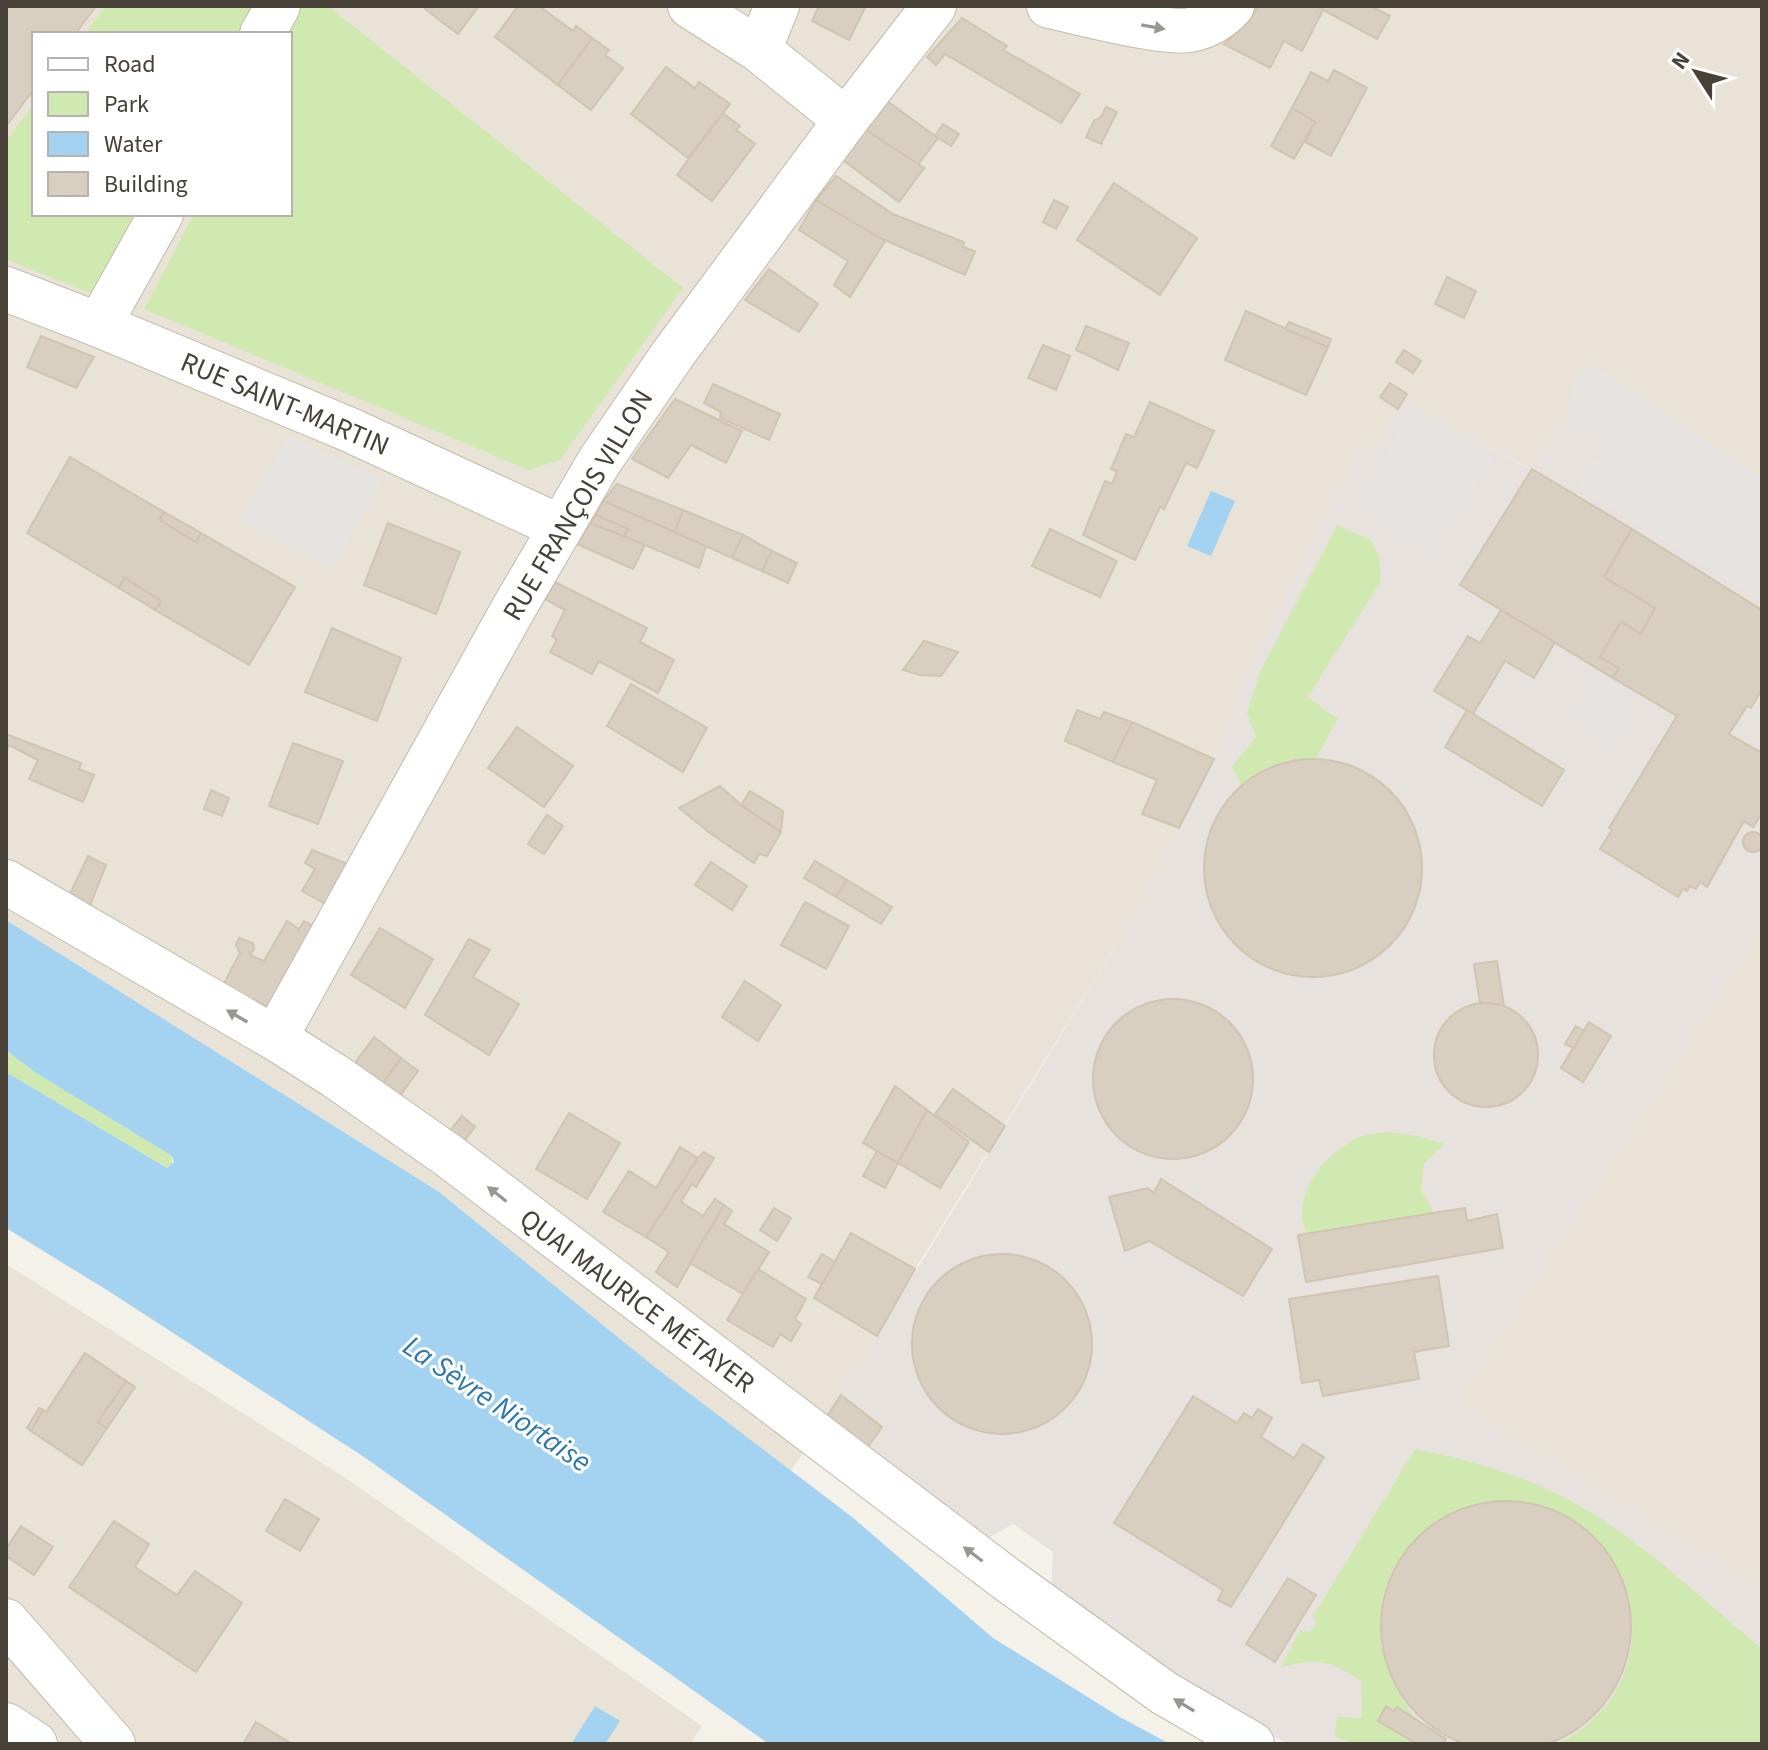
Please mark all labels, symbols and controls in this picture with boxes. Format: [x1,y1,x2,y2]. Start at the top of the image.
one-way arrow [1141,21,1166,33]
legend [32,32,292,216]
north arrow [1656,32,1736,112]
text: N [1663,46,1698,76]
text: Road [104,47,156,82]
text: Park [104,87,149,122]
text: Water [104,127,163,162]
text: Building [104,167,188,202]
street label: RUE SAINT-MARTIN [174,342,396,466]
street label: RUE FRANÇOIS VILLON [493,382,663,628]
one-way arrow [226,1009,248,1023]
one-way arrow [487,1187,508,1203]
street label: QUAI MAURICE MÉTAYER [511,1199,763,1403]
water label: La Sèvre Niortaise [394,1325,600,1483]
one-way arrow [962,1547,983,1563]
one-way arrow [1173,1698,1195,1712]

